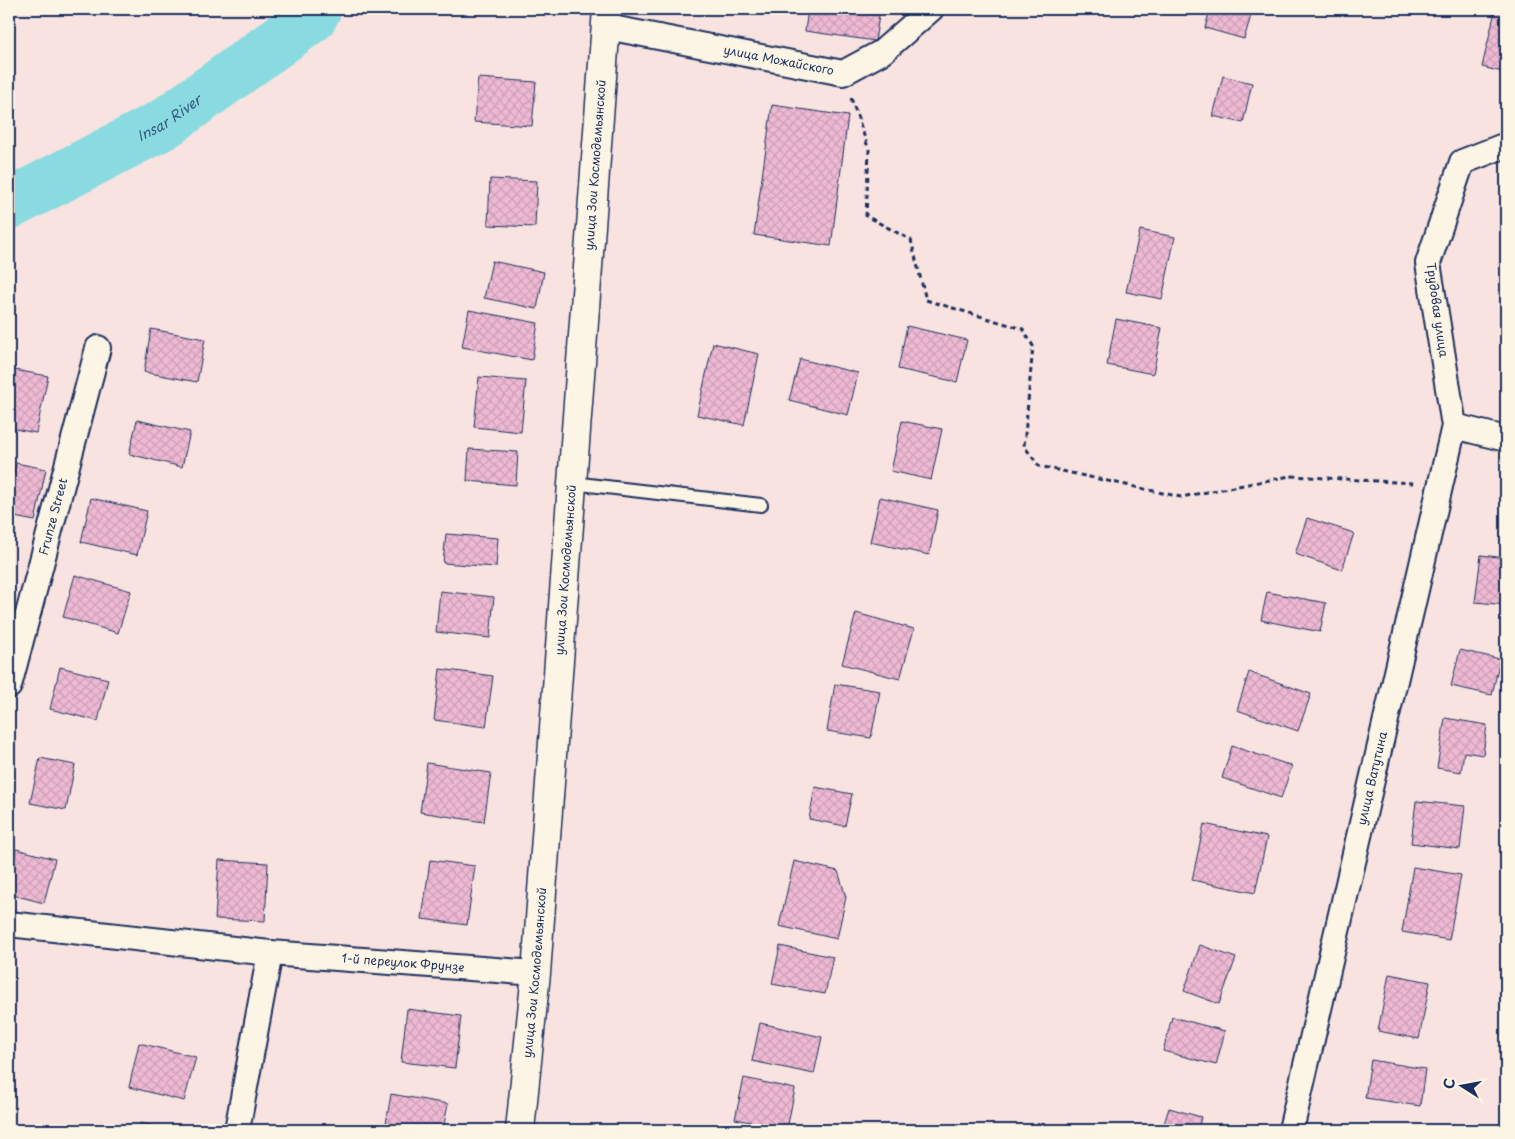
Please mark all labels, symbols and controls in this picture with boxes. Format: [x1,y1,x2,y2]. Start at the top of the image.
street label: улица Можайского [722,40,836,79]
street label: улица Зои Космодемьянской [579,79,610,251]
water label: Insar River [133,88,208,146]
street label: Трудовая улица [1422,261,1454,359]
street label: Frunze Street [34,476,71,557]
street label: улица Зои Космодемьянской [549,484,580,656]
street label: улица Ватутина [1352,729,1391,827]
street label: улица Зои Космодемьянской [517,887,550,1059]
street label: 1-й переулок Фрунзе [341,948,465,976]
north arrow [1438,1062,1488,1112]
text: С [1437,1076,1460,1091]

